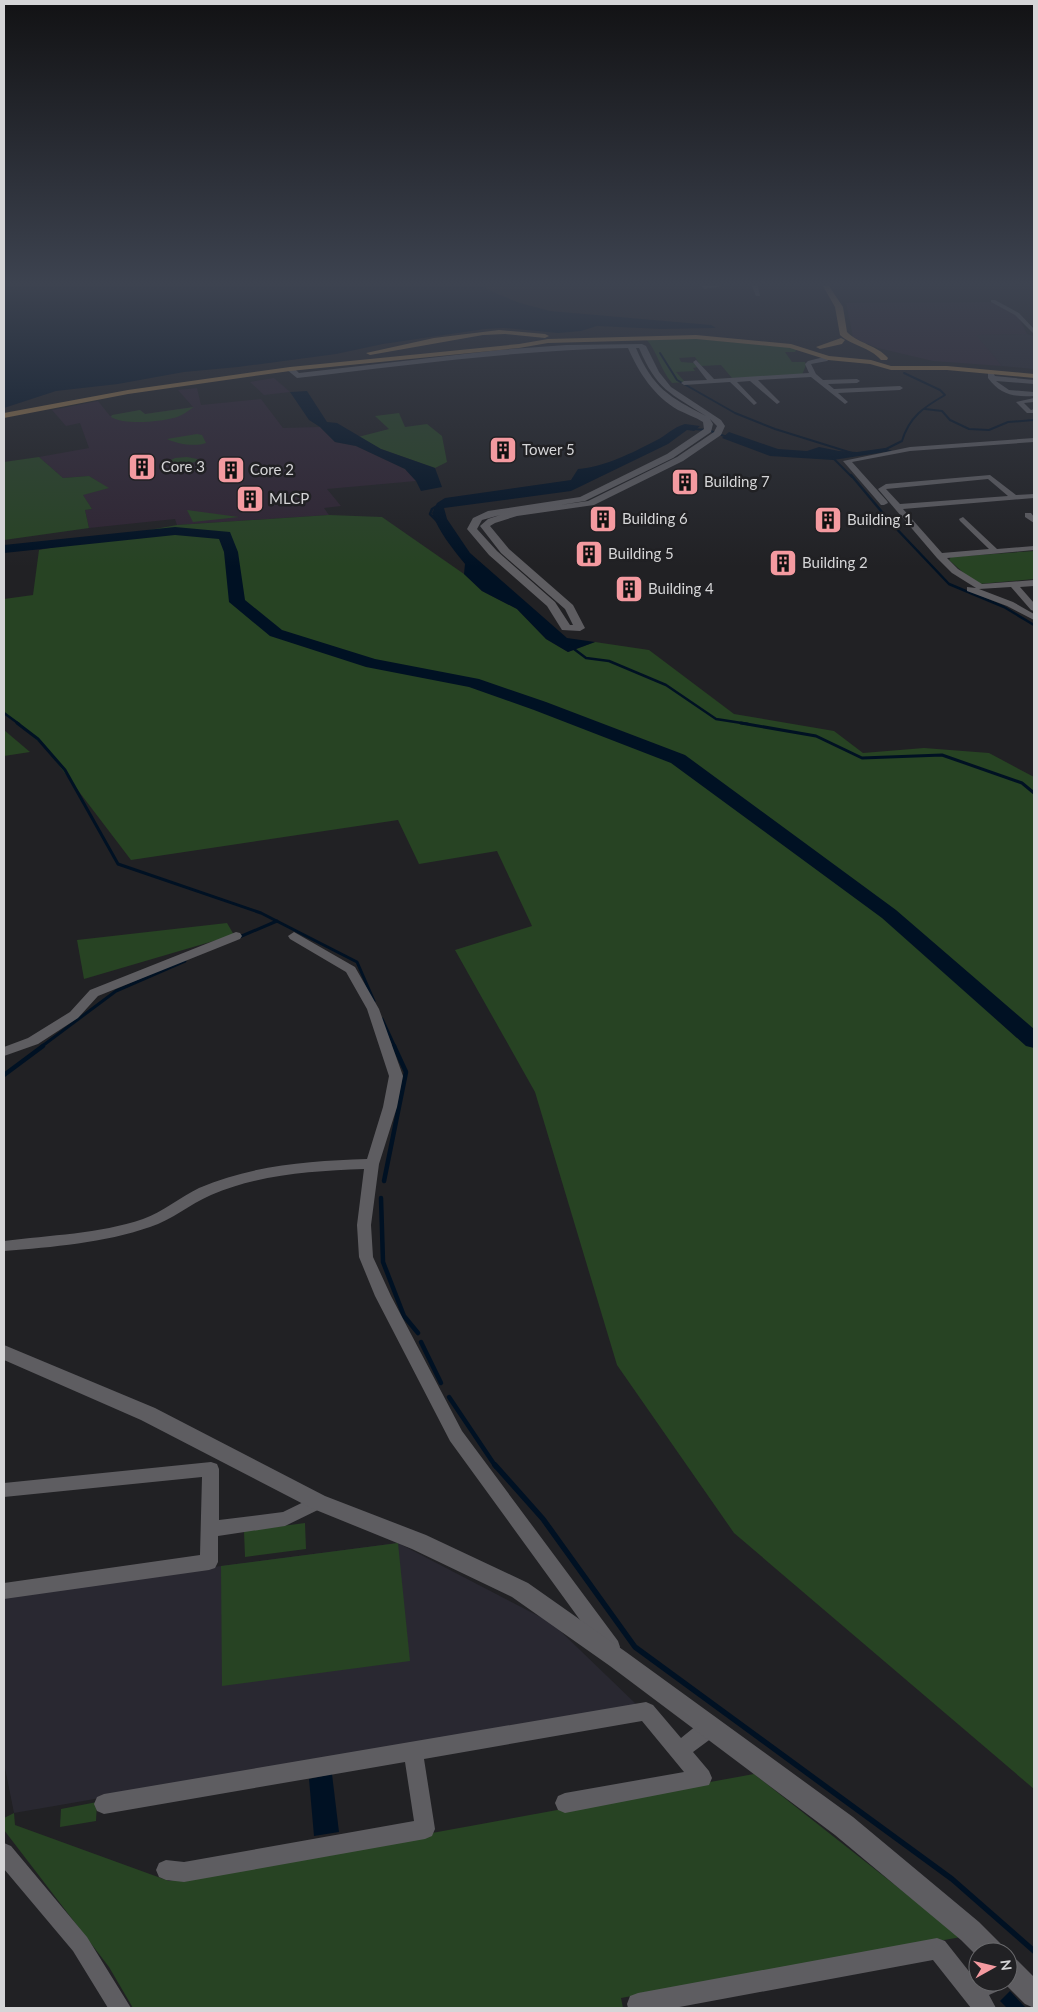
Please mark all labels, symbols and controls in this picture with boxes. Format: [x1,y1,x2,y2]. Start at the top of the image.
building icon: Tower 5 [488,435,518,465]
place label: Tower 5 [522,440,575,458]
building icon: Core 3 [127,452,157,482]
building icon: Core 2 [216,455,246,485]
place label: Core 3 [161,457,205,475]
place label: Core 2 [250,460,294,478]
building icon: Building 7 [670,467,700,497]
place label: Building 7 [704,472,770,490]
building icon: MLCP [235,484,265,514]
place label: MLCP [269,489,309,507]
building icon: Building 6 [588,504,618,534]
building icon: Building 1 [813,505,843,535]
place label: Building 6 [622,509,688,527]
place label: Building 1 [847,510,913,528]
building icon: Building 5 [574,539,604,569]
place label: Building 5 [608,544,674,562]
building icon: Building 2 [768,548,798,578]
place label: Building 2 [802,553,868,571]
building icon: Building 4 [614,574,644,604]
place label: Building 4 [648,579,714,597]
north arrow [968,1942,1018,1992]
text: N [997,1959,1016,1972]

